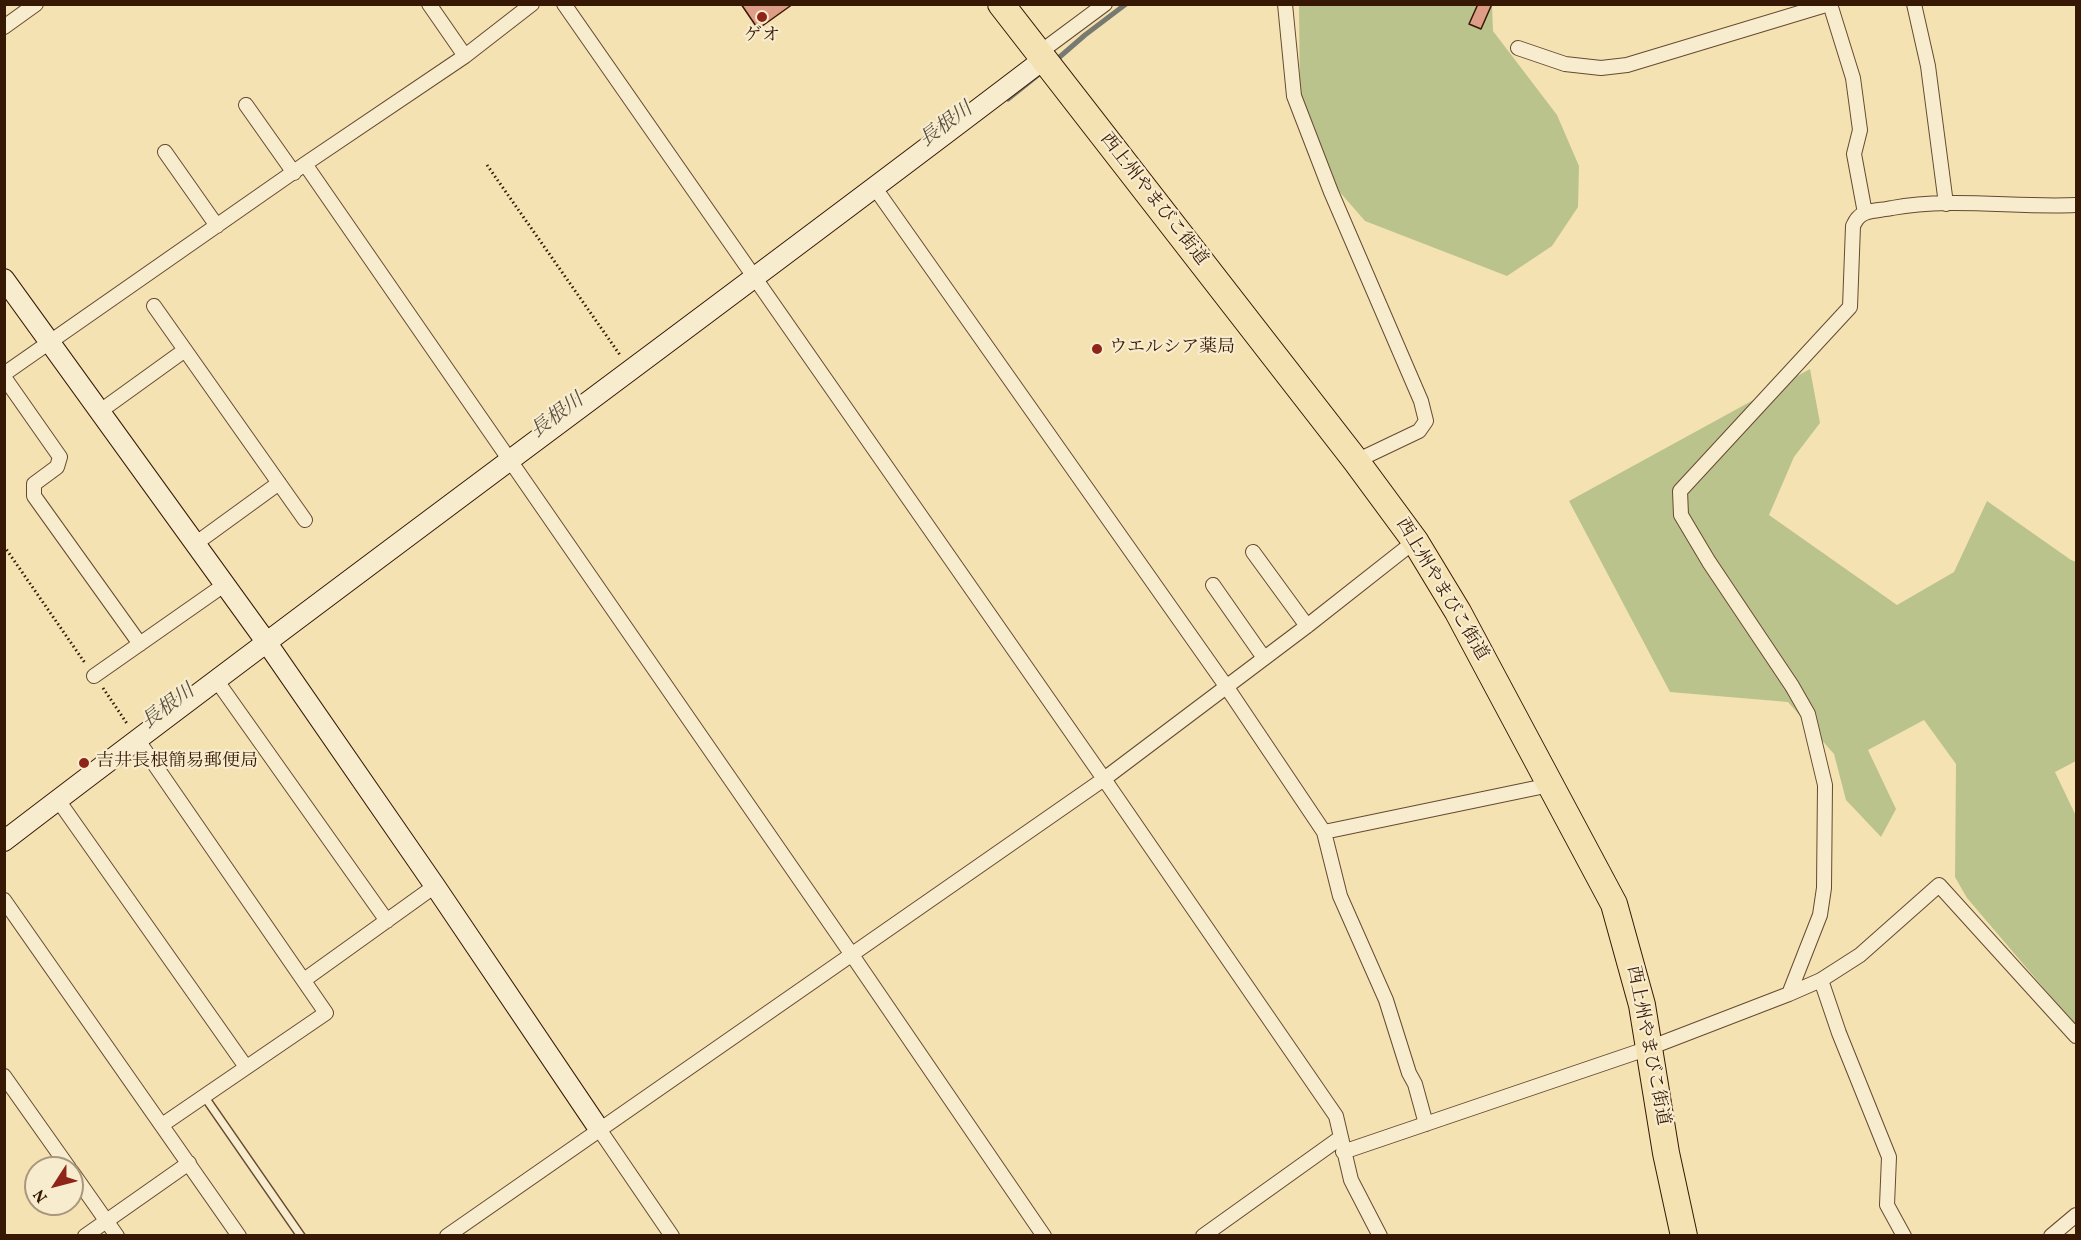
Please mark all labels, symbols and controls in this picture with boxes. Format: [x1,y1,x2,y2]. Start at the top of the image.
marker: ゲオ [755,10,769,24]
place label: ゲオ [744,26,780,48]
water label: 長根川 [916,98,978,154]
street label: 西上州やまびこ街道 [1095,130,1211,270]
place label: ウエルシア薬局 [1109,338,1235,360]
marker: ウエルシア薬局 [1090,342,1104,356]
water label: 長根川 [527,389,589,445]
street label: 西上州やまびこ街道 [1390,515,1492,665]
water label: 長根川 [138,680,200,736]
place label: 吉井長根簡易郵便局 [96,752,258,774]
marker: 吉井長根簡易郵便局 [77,756,91,770]
street label: 西上州やまびこ街道 [1621,964,1673,1128]
north arrow [24,1156,84,1216]
text: N [29,1184,53,1207]

